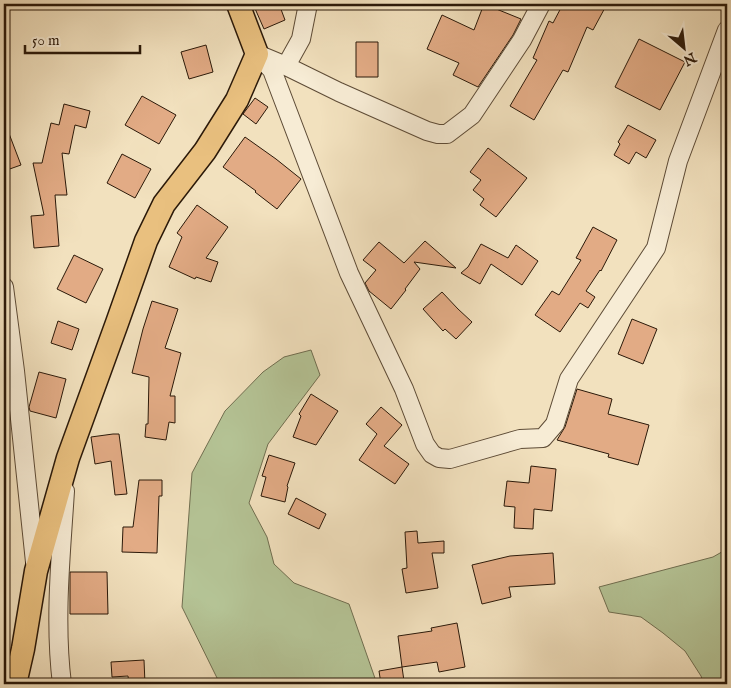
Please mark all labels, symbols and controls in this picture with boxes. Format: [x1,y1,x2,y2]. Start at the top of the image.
scale bar [25,22,140,54]
north arrow [658,22,708,72]
text: 50 m [32,31,60,50]
text: N [680,47,700,69]

